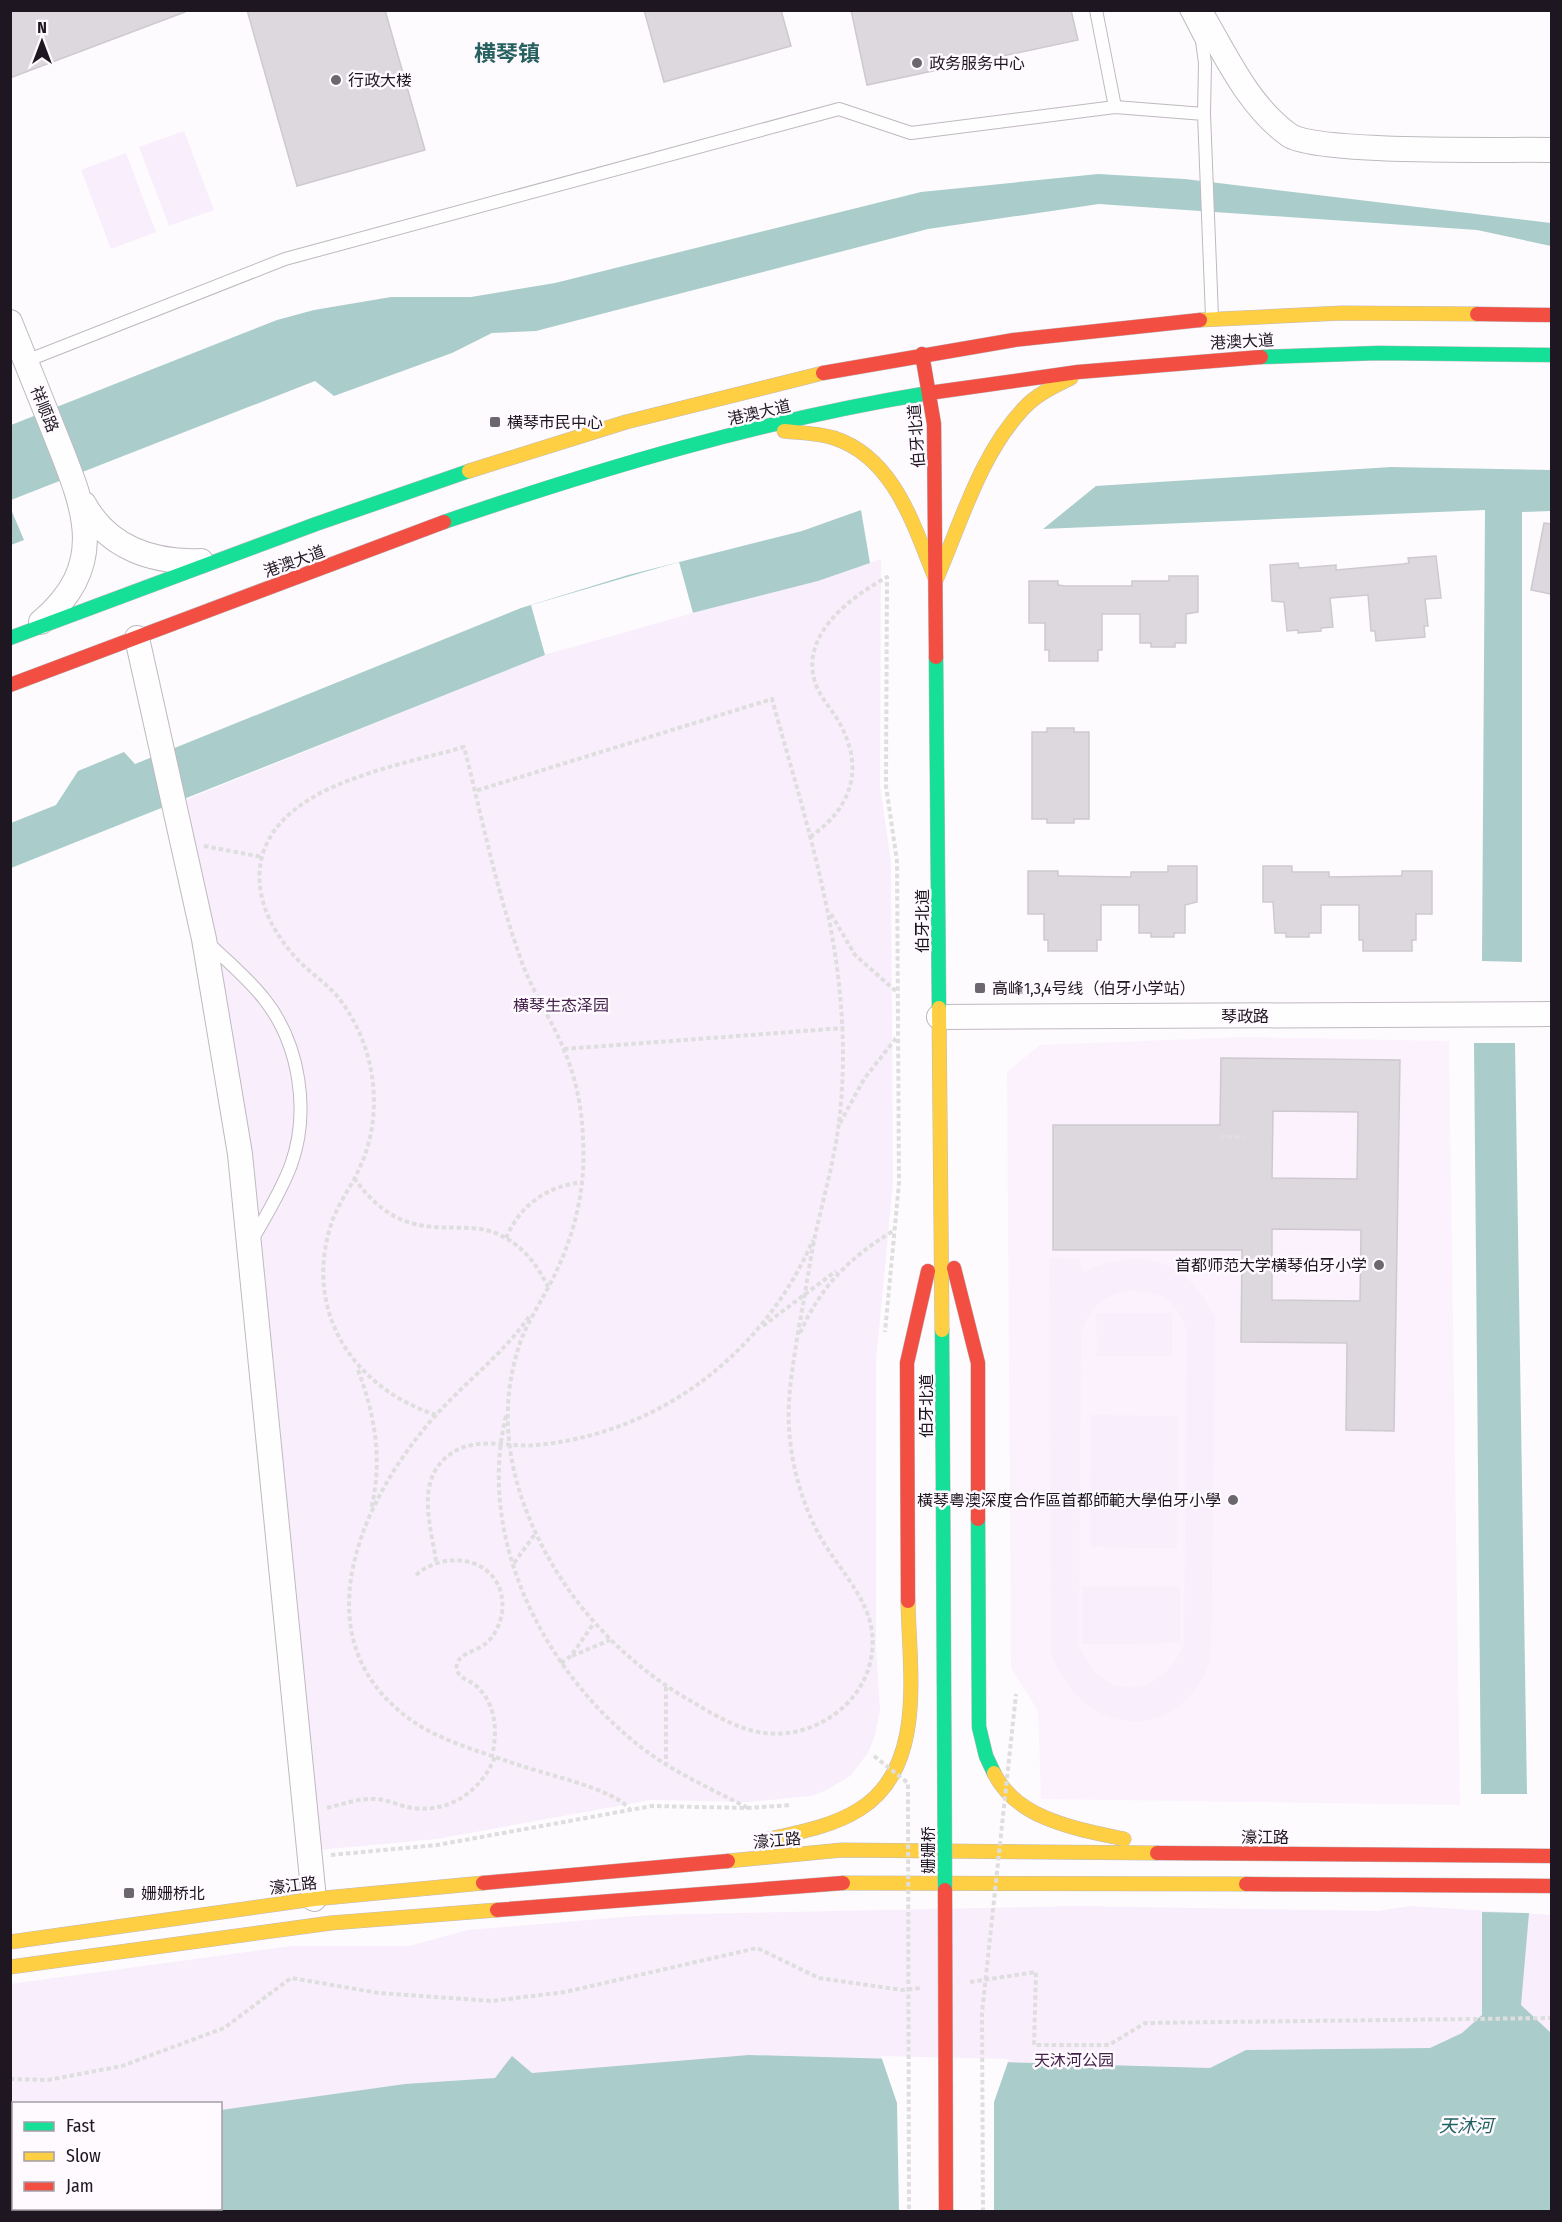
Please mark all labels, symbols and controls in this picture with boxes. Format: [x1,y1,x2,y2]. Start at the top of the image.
north arrow [12,12,72,72]
text: N [37,18,47,37]
district label: 横琴镇 [474,40,540,67]
place label: 政务服务中心 [929,54,1025,73]
marker: 政务服务中心 [910,56,924,70]
place label: 行政大楼 [348,71,412,90]
marker: 行政大楼 [329,73,343,87]
street label: 港澳大道 [1210,330,1274,353]
street label: 祥顺路 [27,383,62,435]
street label: 港澳大道 [726,396,792,429]
street label: 伯牙北道 [905,403,928,469]
place label: 横琴市民中心 [507,413,603,432]
marker: 横琴市民中心 [488,415,502,429]
street label: 港澳大道 [261,542,327,581]
street label: 伯牙北道 [913,889,932,953]
place label: 高峰1,3,4号线（伯牙小学站） [992,979,1196,998]
marker: 高峰1,3,4号线（伯牙小学站） [973,981,987,995]
park label: 横琴生态泽园 [513,996,609,1015]
street label: 琴政路 [1221,1007,1269,1026]
place label: 首都师范大学横琴伯牙小学 [1175,1256,1367,1275]
marker: 首都师范大学横琴伯牙小学 [1372,1258,1386,1272]
street label: 伯牙北道 [917,1374,936,1438]
place label: 橫琴粵澳深度合作區首都師範大學伯牙小學 [917,1491,1221,1510]
marker: 橫琴粵澳深度合作區首都師範大學伯牙小學 [1226,1493,1240,1507]
street label: 姗姗桥 [919,1826,938,1874]
street label: 濠江路 [1241,1828,1289,1847]
street label: 濠江路 [752,1829,802,1852]
street label: 濠江路 [268,1873,318,1898]
place label: 姗姗桥北 [141,1884,205,1903]
marker: 姗姗桥北 [122,1886,136,1900]
park label: 天沐河公园 [1034,2051,1114,2070]
legend [12,2102,222,2210]
text: Fast [66,2115,95,2137]
water label: 天沐河 [1439,2115,1496,2137]
text: Slow [66,2145,101,2167]
text: Jam [66,2175,94,2197]

